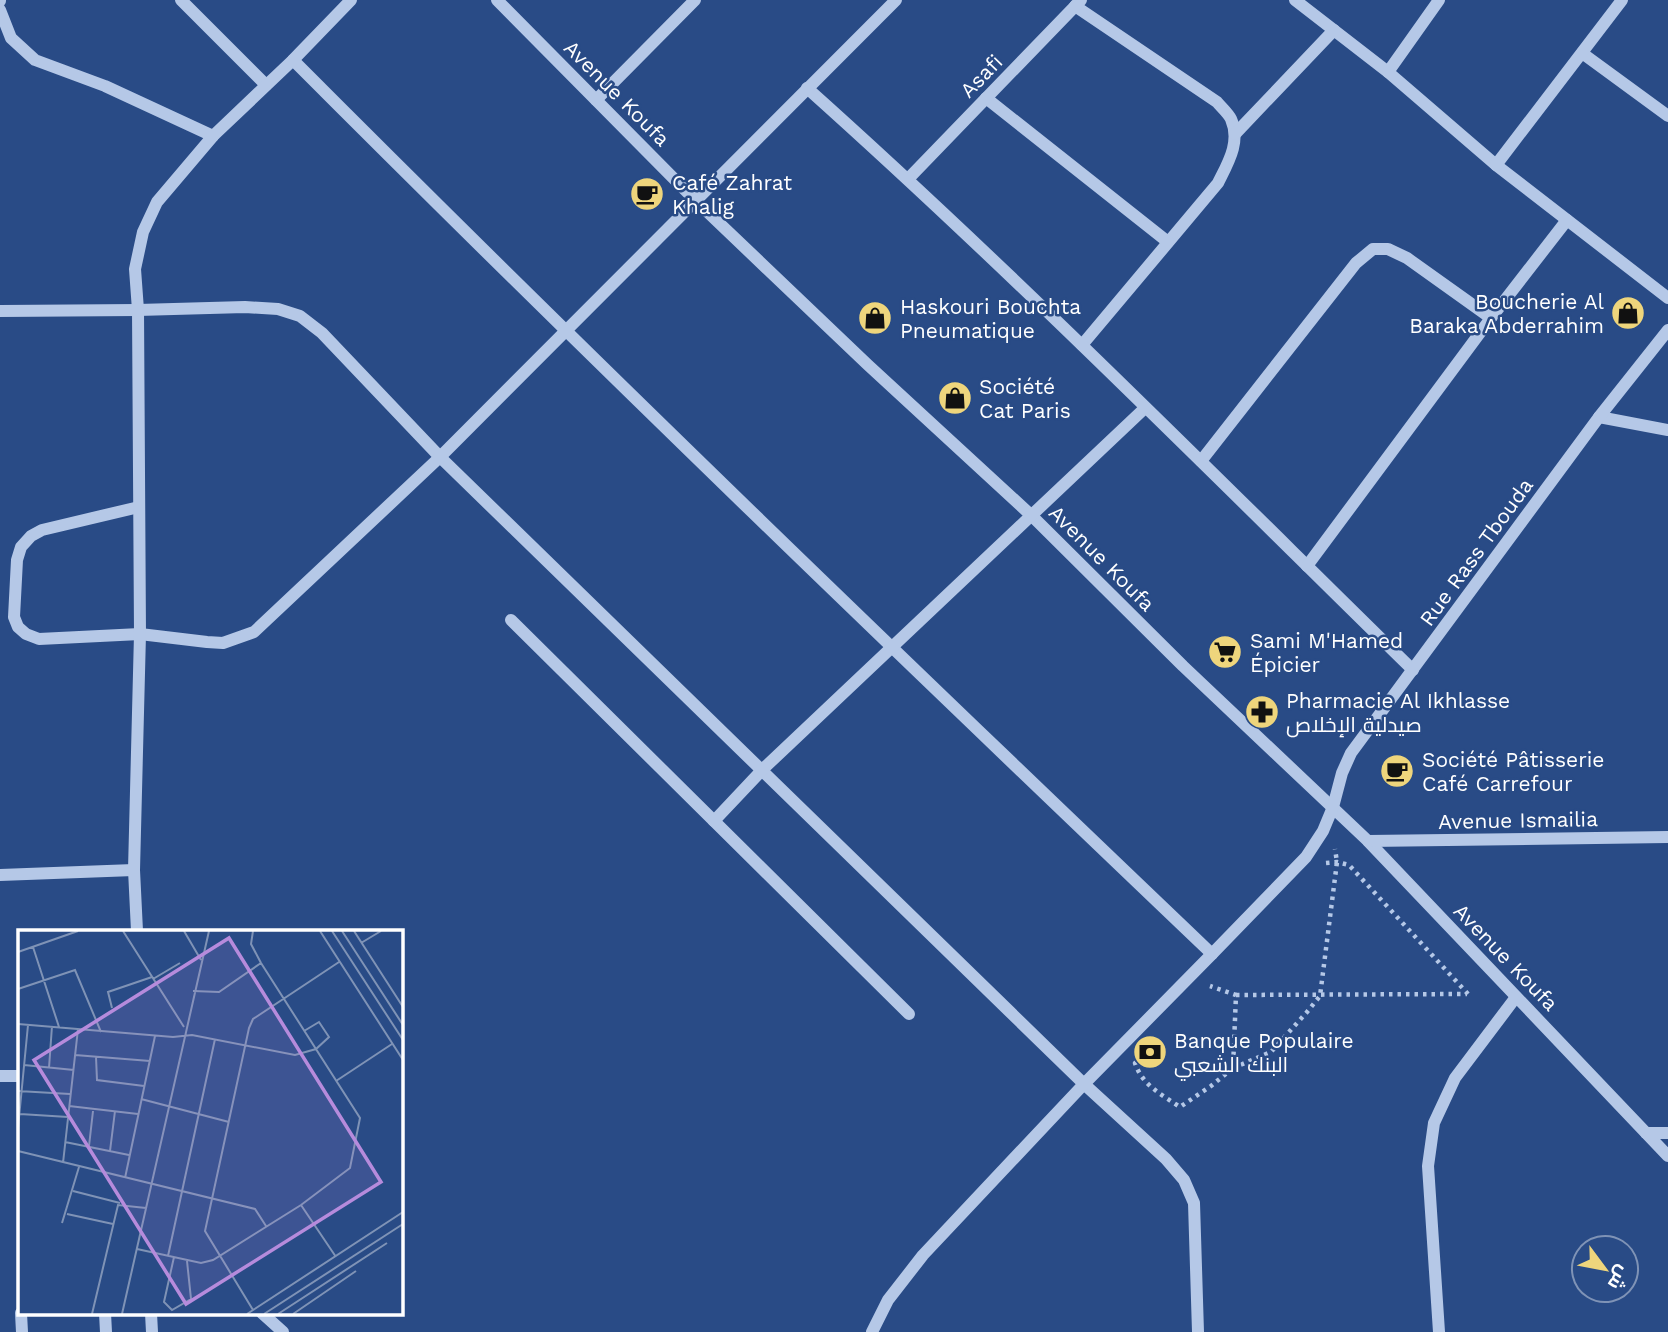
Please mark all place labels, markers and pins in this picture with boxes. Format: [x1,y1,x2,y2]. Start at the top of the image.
place label: Café Zahrat Khalig [672,170,792,219]
cafe icon: Café Zahrat Khalig [628,175,666,213]
place label: Boucherie Al Baraka Abderrahim [1409,289,1605,338]
place label: Haskouri Bouchta Pneumatique [900,294,1081,343]
shop icon: Boucherie Al Baraka Abderrahim [1609,294,1647,332]
shop icon: Haskouri Bouchta Pneumatique [856,299,894,337]
place label: Société Cat Paris [979,374,1071,423]
shop icon: Société Cat Paris [936,379,974,417]
place label: Sami M'Hamed Épicier [1250,628,1403,677]
supermarket icon: Sami M'Hamed Épicier [1206,633,1244,671]
place label: Pharmacie Al Ikhlasse صيدلية الإخلاص [1286,688,1510,738]
pharmacy icon: Pharmacie Al Ikhlasse صيدلية الإخلاص [1243,693,1281,731]
place label: Société Pâtisserie Café Carrefour [1422,747,1604,796]
cafe icon: Société Pâtisserie Café Carrefour [1378,752,1416,790]
place label: Banque Populaire البنك الشعبي [1174,1028,1354,1081]
bank icon: Banque Populaire البنك الشعبي [1131,1033,1169,1071]

